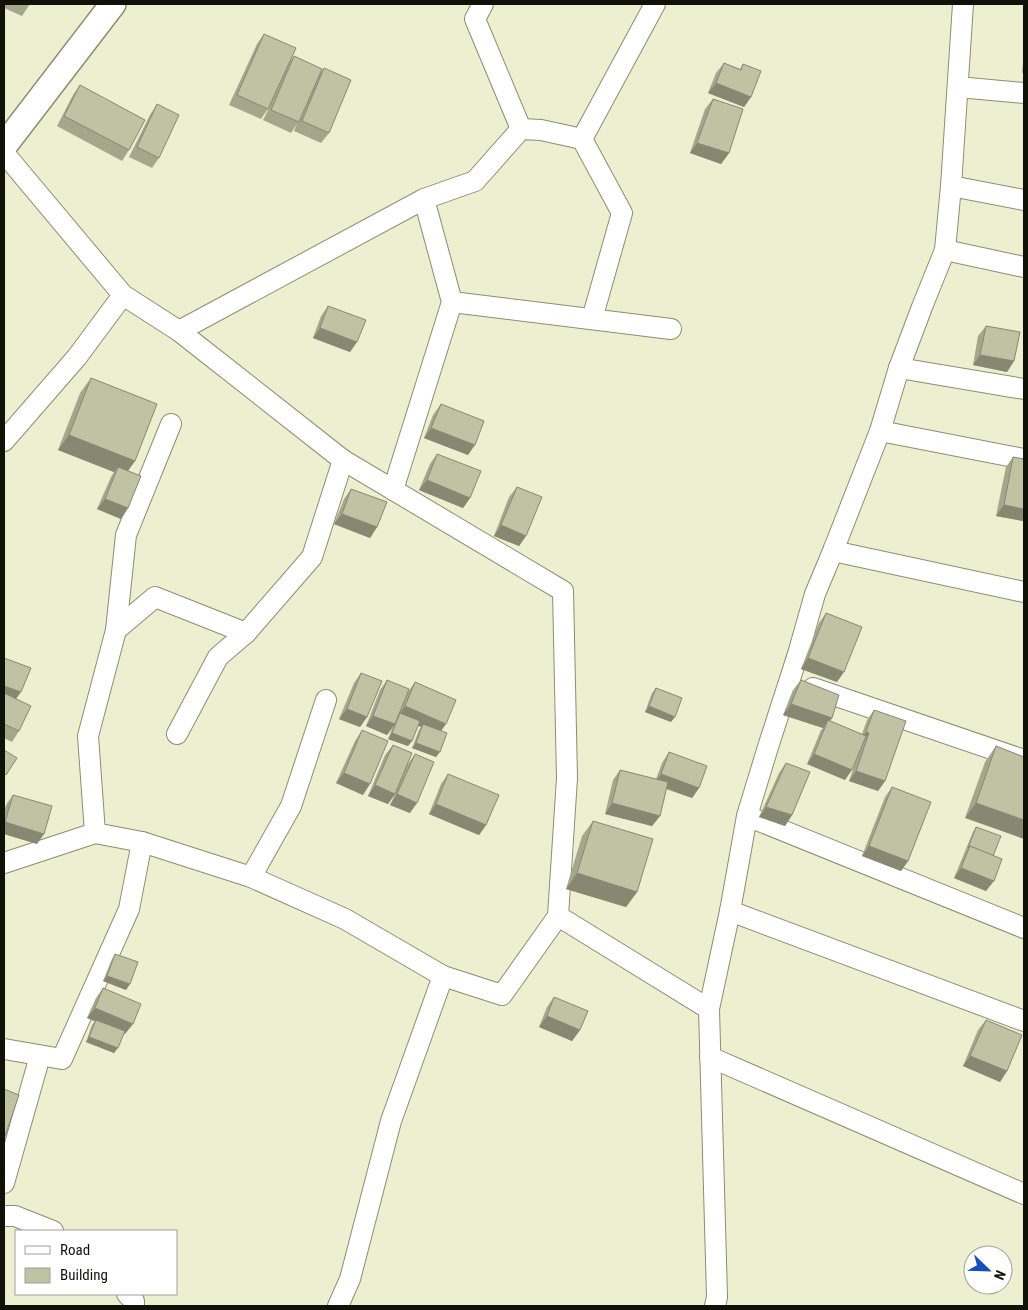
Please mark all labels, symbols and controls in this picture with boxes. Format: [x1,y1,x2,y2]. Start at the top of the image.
legend [15,1230,178,1295]
text: Road [60,1241,90,1259]
north arrow [963,1245,1013,1295]
text: Building [60,1266,108,1284]
text: N [991,1268,1009,1282]

